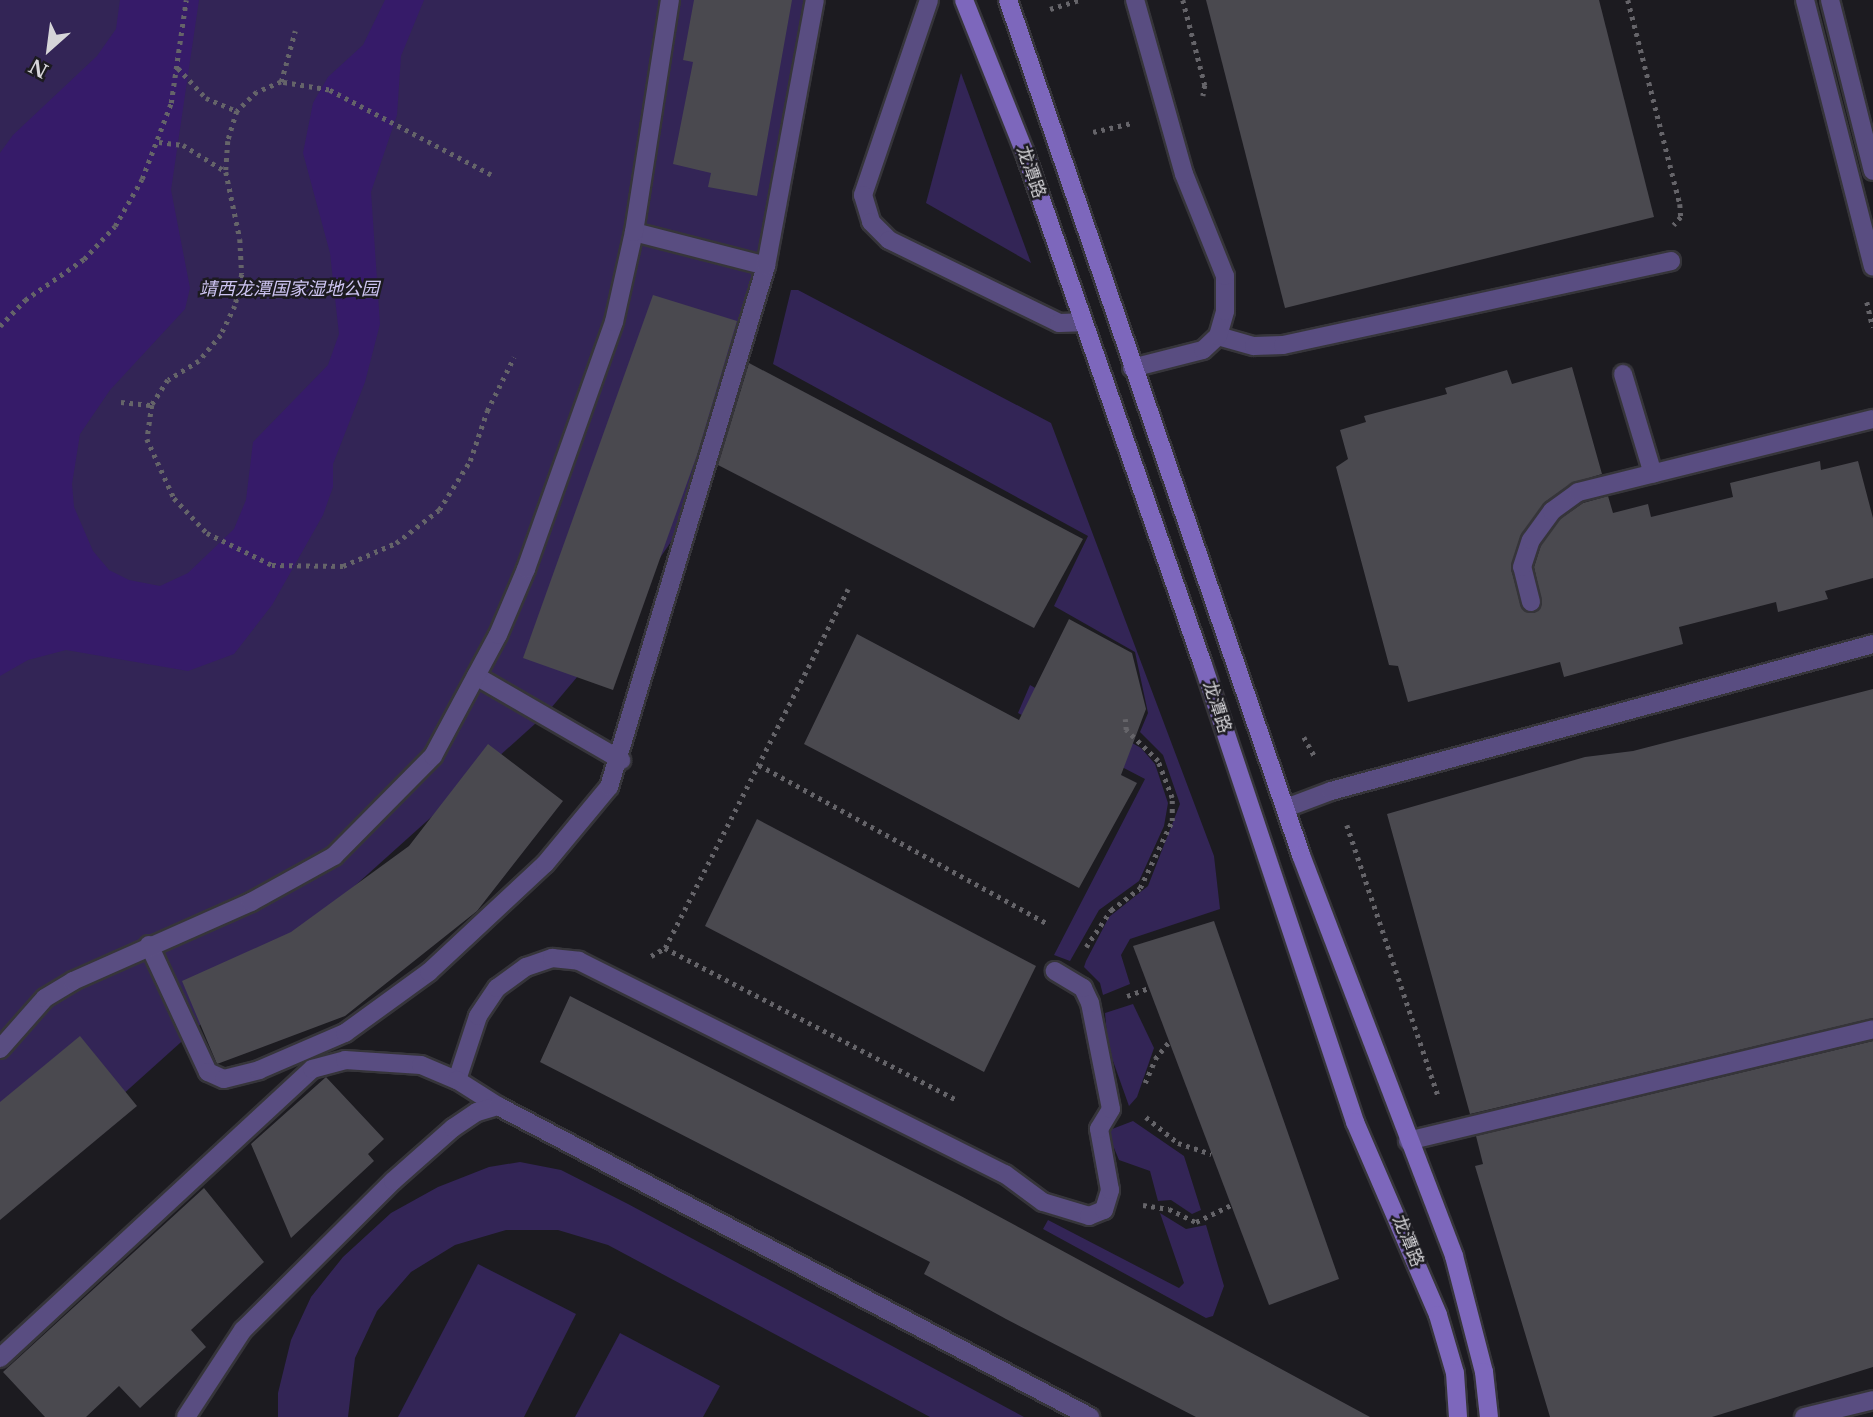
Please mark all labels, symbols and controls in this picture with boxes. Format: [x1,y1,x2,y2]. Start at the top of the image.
north arrow [14,14,84,84]
text: N [26,54,52,82]
street label: 龙潭路 [1012,143,1050,201]
park label: 靖西龙潭国家湿地公园 [199,278,379,300]
street label: 龙潭路 [1198,678,1236,736]
street label: 龙潭路 [1388,1212,1428,1270]

